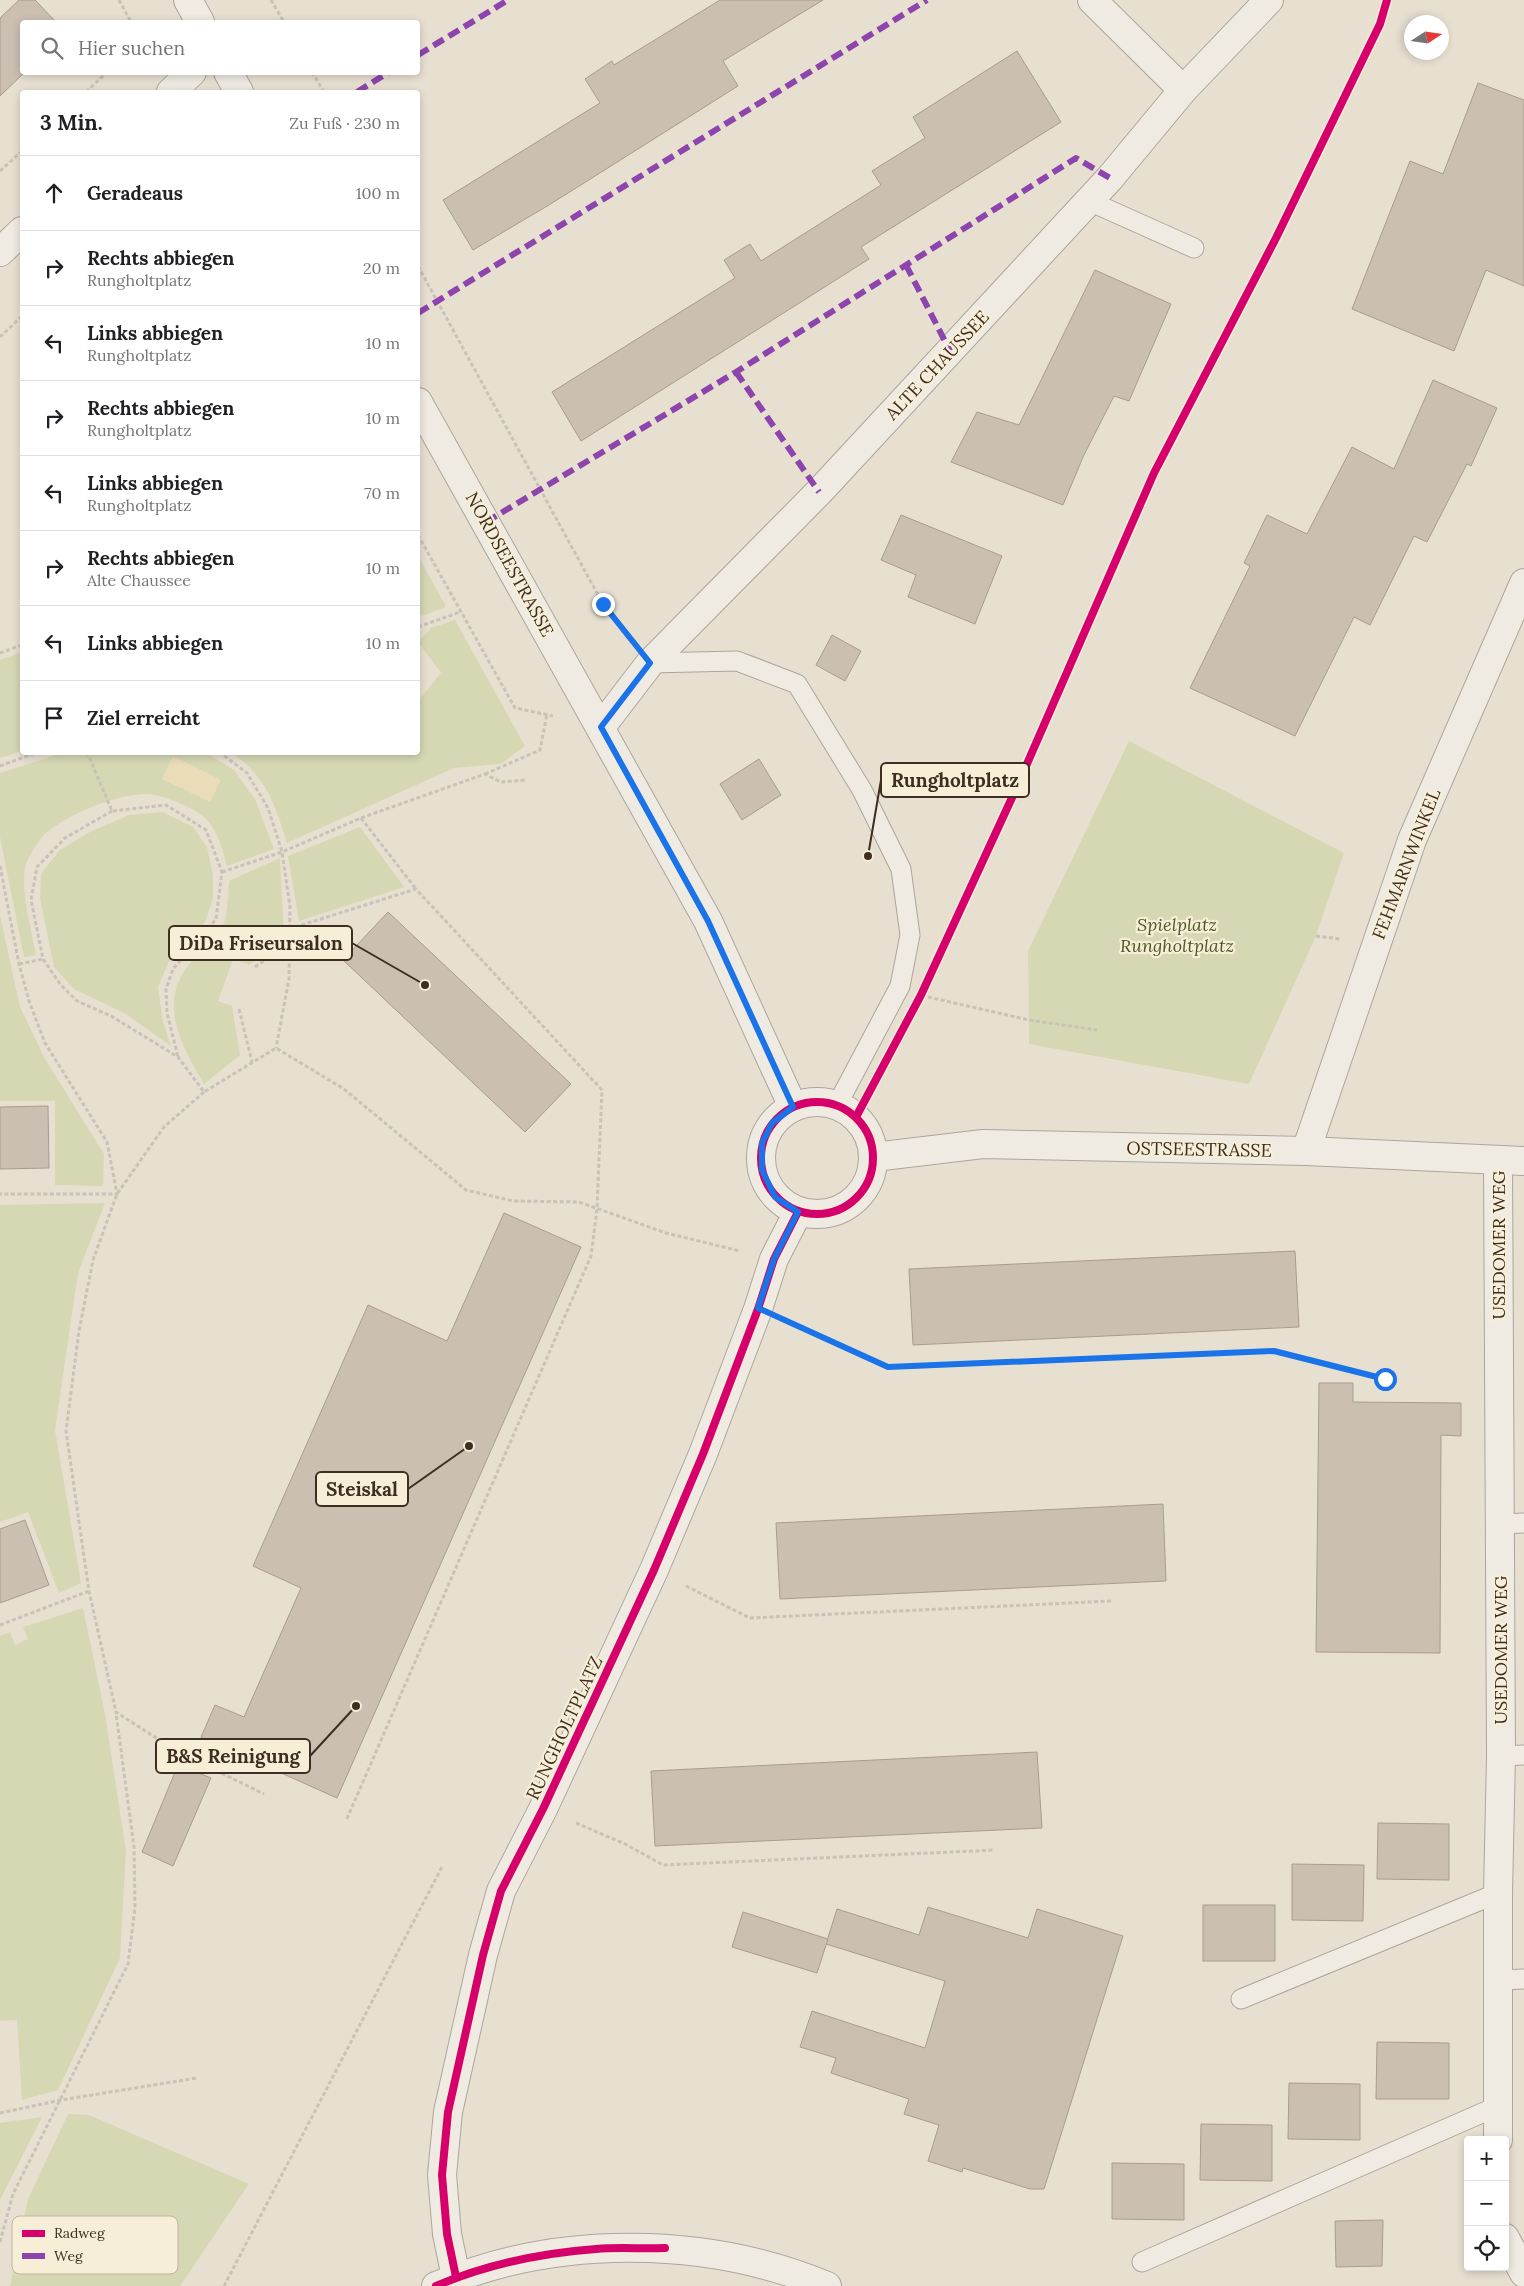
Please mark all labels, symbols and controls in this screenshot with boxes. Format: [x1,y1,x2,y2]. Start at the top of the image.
north arrow [1404,15,1449,60]
search box [20,20,420,75]
icon: search [38,34,66,62]
text: Hier suchen [78,36,185,60]
text: 3 Min. [40,109,103,136]
text: Zu Fuß · 230 m [289,113,400,133]
icon: ahead [40,179,68,207]
text: Geradeaus [87,181,183,205]
text: 100 m [356,183,400,203]
text: Rechts abbiegen [87,246,234,270]
icon: right [40,254,68,282]
text: 20 m [363,258,400,278]
text: Rungholtplatz [87,270,191,290]
street label: ALTE CHAUSSEE [880,305,994,425]
text: Links abbiegen [87,321,223,345]
icon: left [40,329,68,357]
text: 10 m [366,333,400,353]
text: Rungholtplatz [87,345,191,365]
text: Rechts abbiegen [87,396,234,420]
icon: right [40,404,68,432]
text: 10 m [366,408,400,428]
text: Rungholtplatz [87,420,191,440]
text: Links abbiegen [87,471,223,495]
icon: left [40,479,68,507]
text: 70 m [364,483,400,503]
street label: NORDSEESTRASSE [461,488,559,640]
text: Rungholtplatz [87,495,191,515]
text: Rechts abbiegen [87,546,234,570]
icon: right [40,554,68,582]
text: 10 m [366,558,400,578]
text: Alte Chaussee [87,570,191,590]
route end [592,593,615,616]
icon: left [40,629,68,657]
text: Links abbiegen [87,631,223,655]
text: 10 m [366,633,400,653]
icon: arrive [40,704,68,732]
text: Ziel erreicht [87,706,200,730]
callout: Rungholtplatz [881,763,1029,797]
text: Rungholtplatz [891,768,1019,792]
street label: FEHMARNWINKEL [1367,785,1446,943]
park label: Spielplatz Rungholtplatz [1120,913,1234,957]
callout: DiDa Friseursalon [169,926,352,960]
text: DiDa Friseursalon [179,931,343,955]
street label: OSTSEESTRASSE [1126,1136,1272,1162]
street label: USEDOMER WEG [1487,1170,1510,1320]
route start [1374,1368,1397,1391]
callout: Steiskal [316,1472,408,1506]
text: Steiskal [326,1477,398,1501]
street label: USEDOMER WEG [1489,1575,1512,1725]
street label: RUNGHOLTPLATZ [521,1653,607,1803]
callout: B&S Reinigung [156,1739,310,1773]
text: B&S Reinigung [166,1744,302,1768]
map controls [1464,2136,1509,2271]
button: + [1464,2136,1509,2181]
button: − [1464,2181,1509,2226]
legend [12,2216,178,2274]
text: Radweg [54,2224,105,2242]
button: locate [1464,2226,1509,2271]
text: Weg [54,2247,83,2265]

